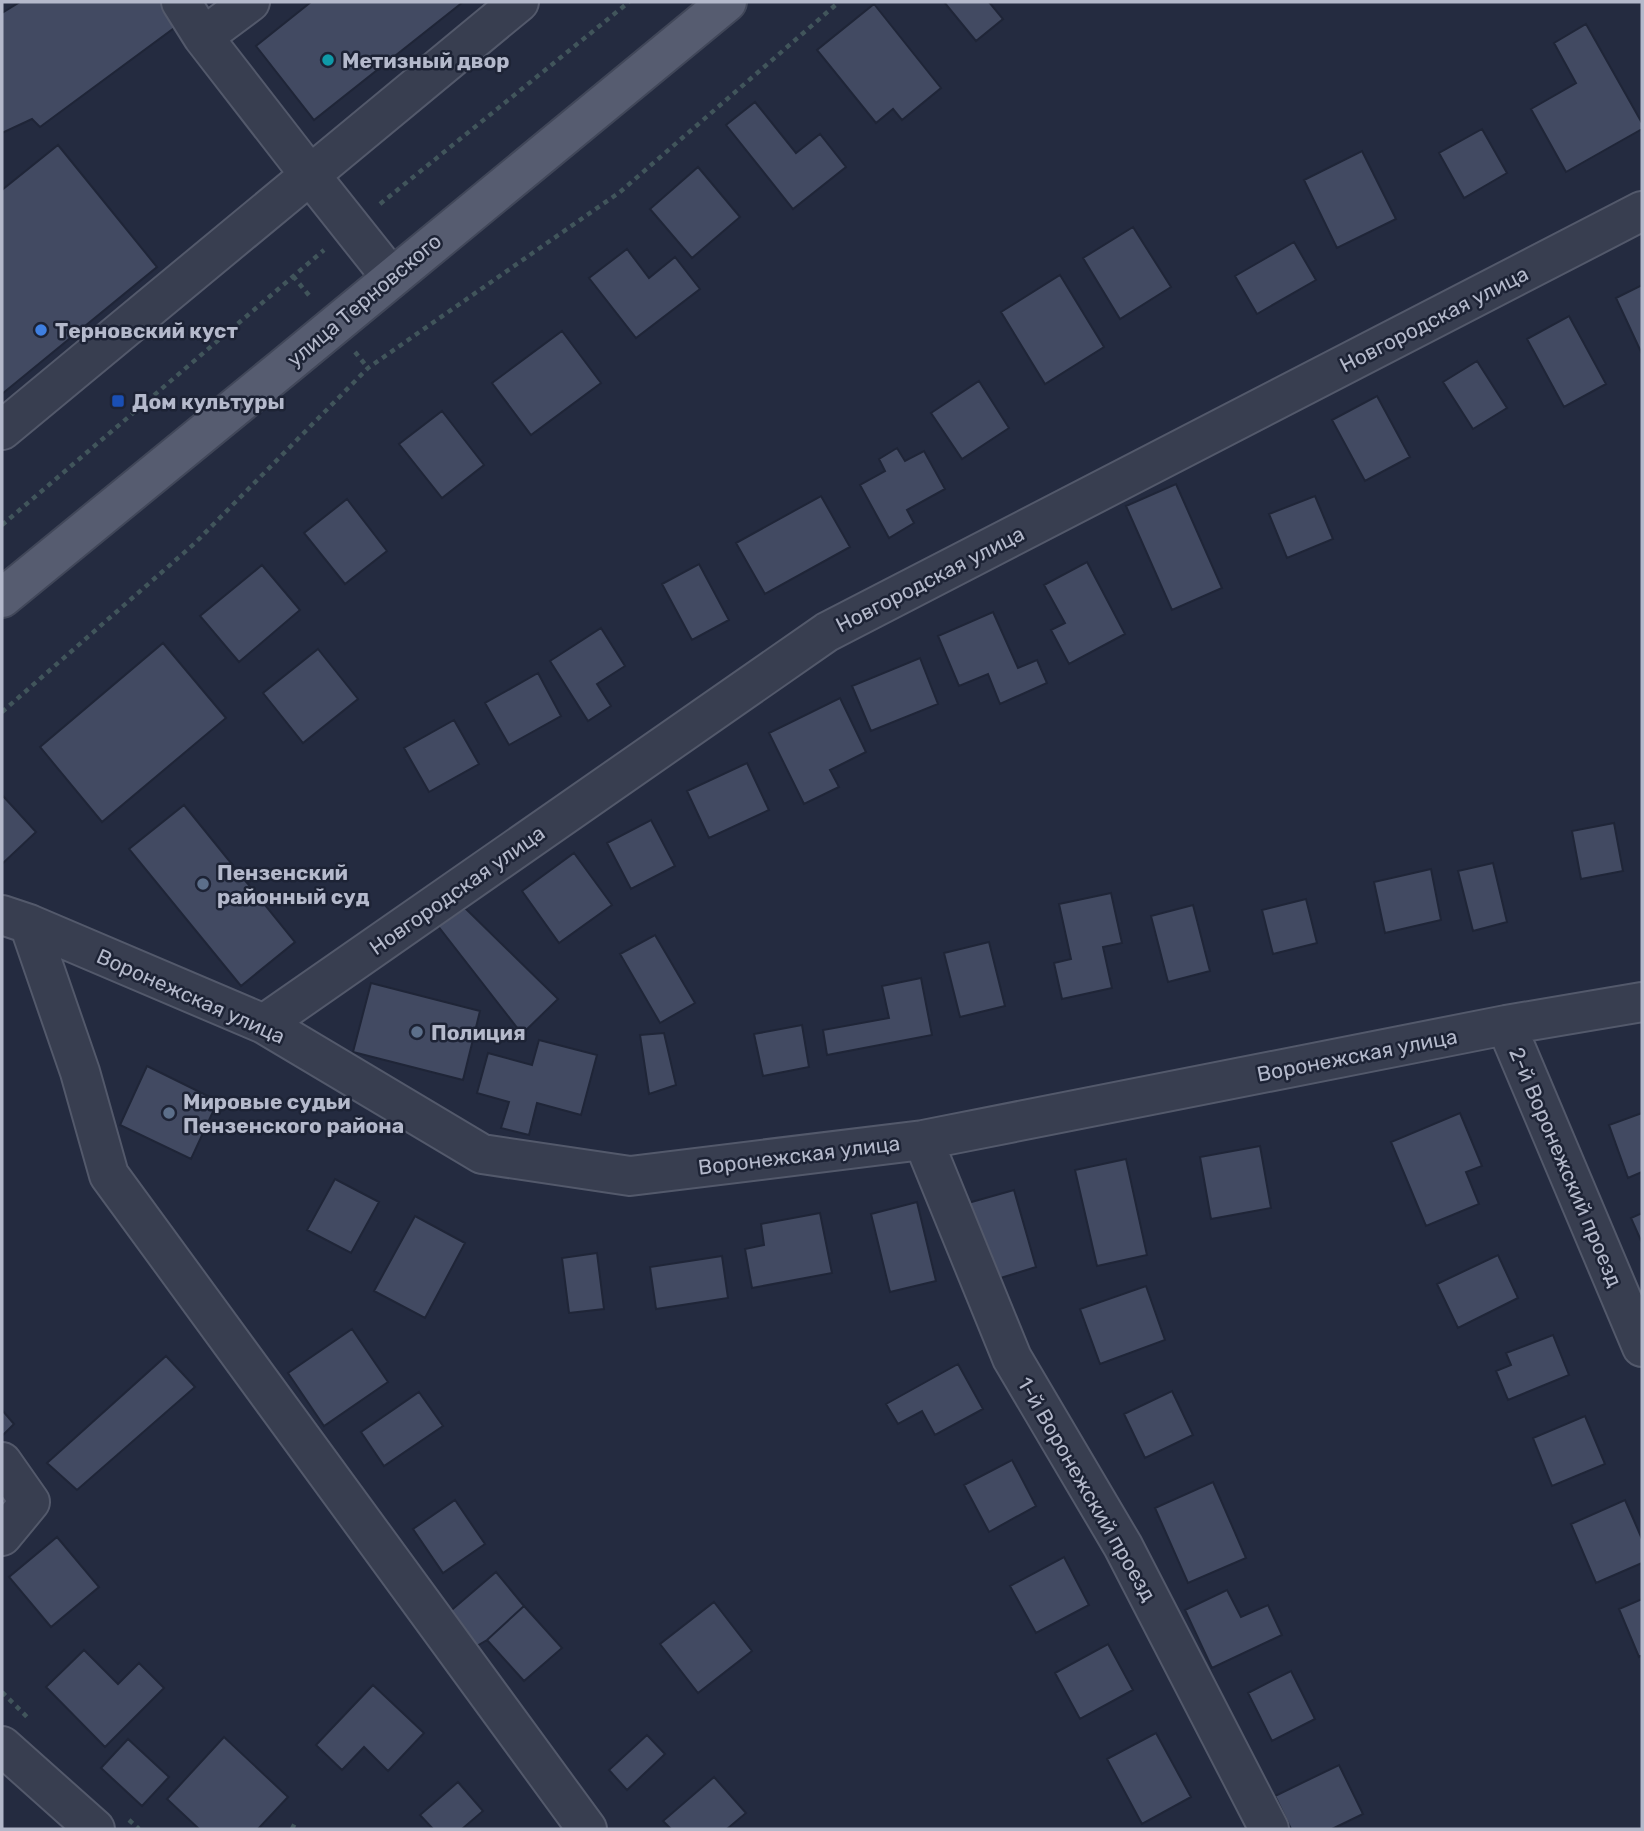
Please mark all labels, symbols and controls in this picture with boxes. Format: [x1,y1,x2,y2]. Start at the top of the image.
place label: Метизный двор [342,48,510,73]
marker: Метизный двор [320,52,336,68]
street label: улица Терновского [282,228,446,372]
street label: Новгородская улица [1336,261,1532,377]
place label: Терновский куст [55,318,238,343]
marker: Терновский куст [33,322,49,338]
place label: Дом культуры [132,389,285,414]
marker: Дом культуры [110,393,126,409]
street label: Новгородская улица [832,521,1028,637]
street label: Новгородская улица [365,820,549,960]
place label: Пензенский районный суд [217,860,370,909]
marker: Пензенский районный суд [195,876,211,892]
street label: Воронежская улица [93,943,289,1049]
place label: Полиция [431,1020,526,1045]
street label: Воронежская улица [1255,1023,1459,1087]
marker: Полиция [409,1024,425,1040]
street label: 2-й Воронежский проезд [1504,1044,1628,1290]
place label: Мировые судьи Пензенского района [183,1089,404,1138]
marker: Мировые судьи Пензенского района [161,1105,177,1121]
street label: Воронежская улица [697,1130,901,1180]
street label: 1-й Воронежский проезд [1012,1372,1162,1606]

